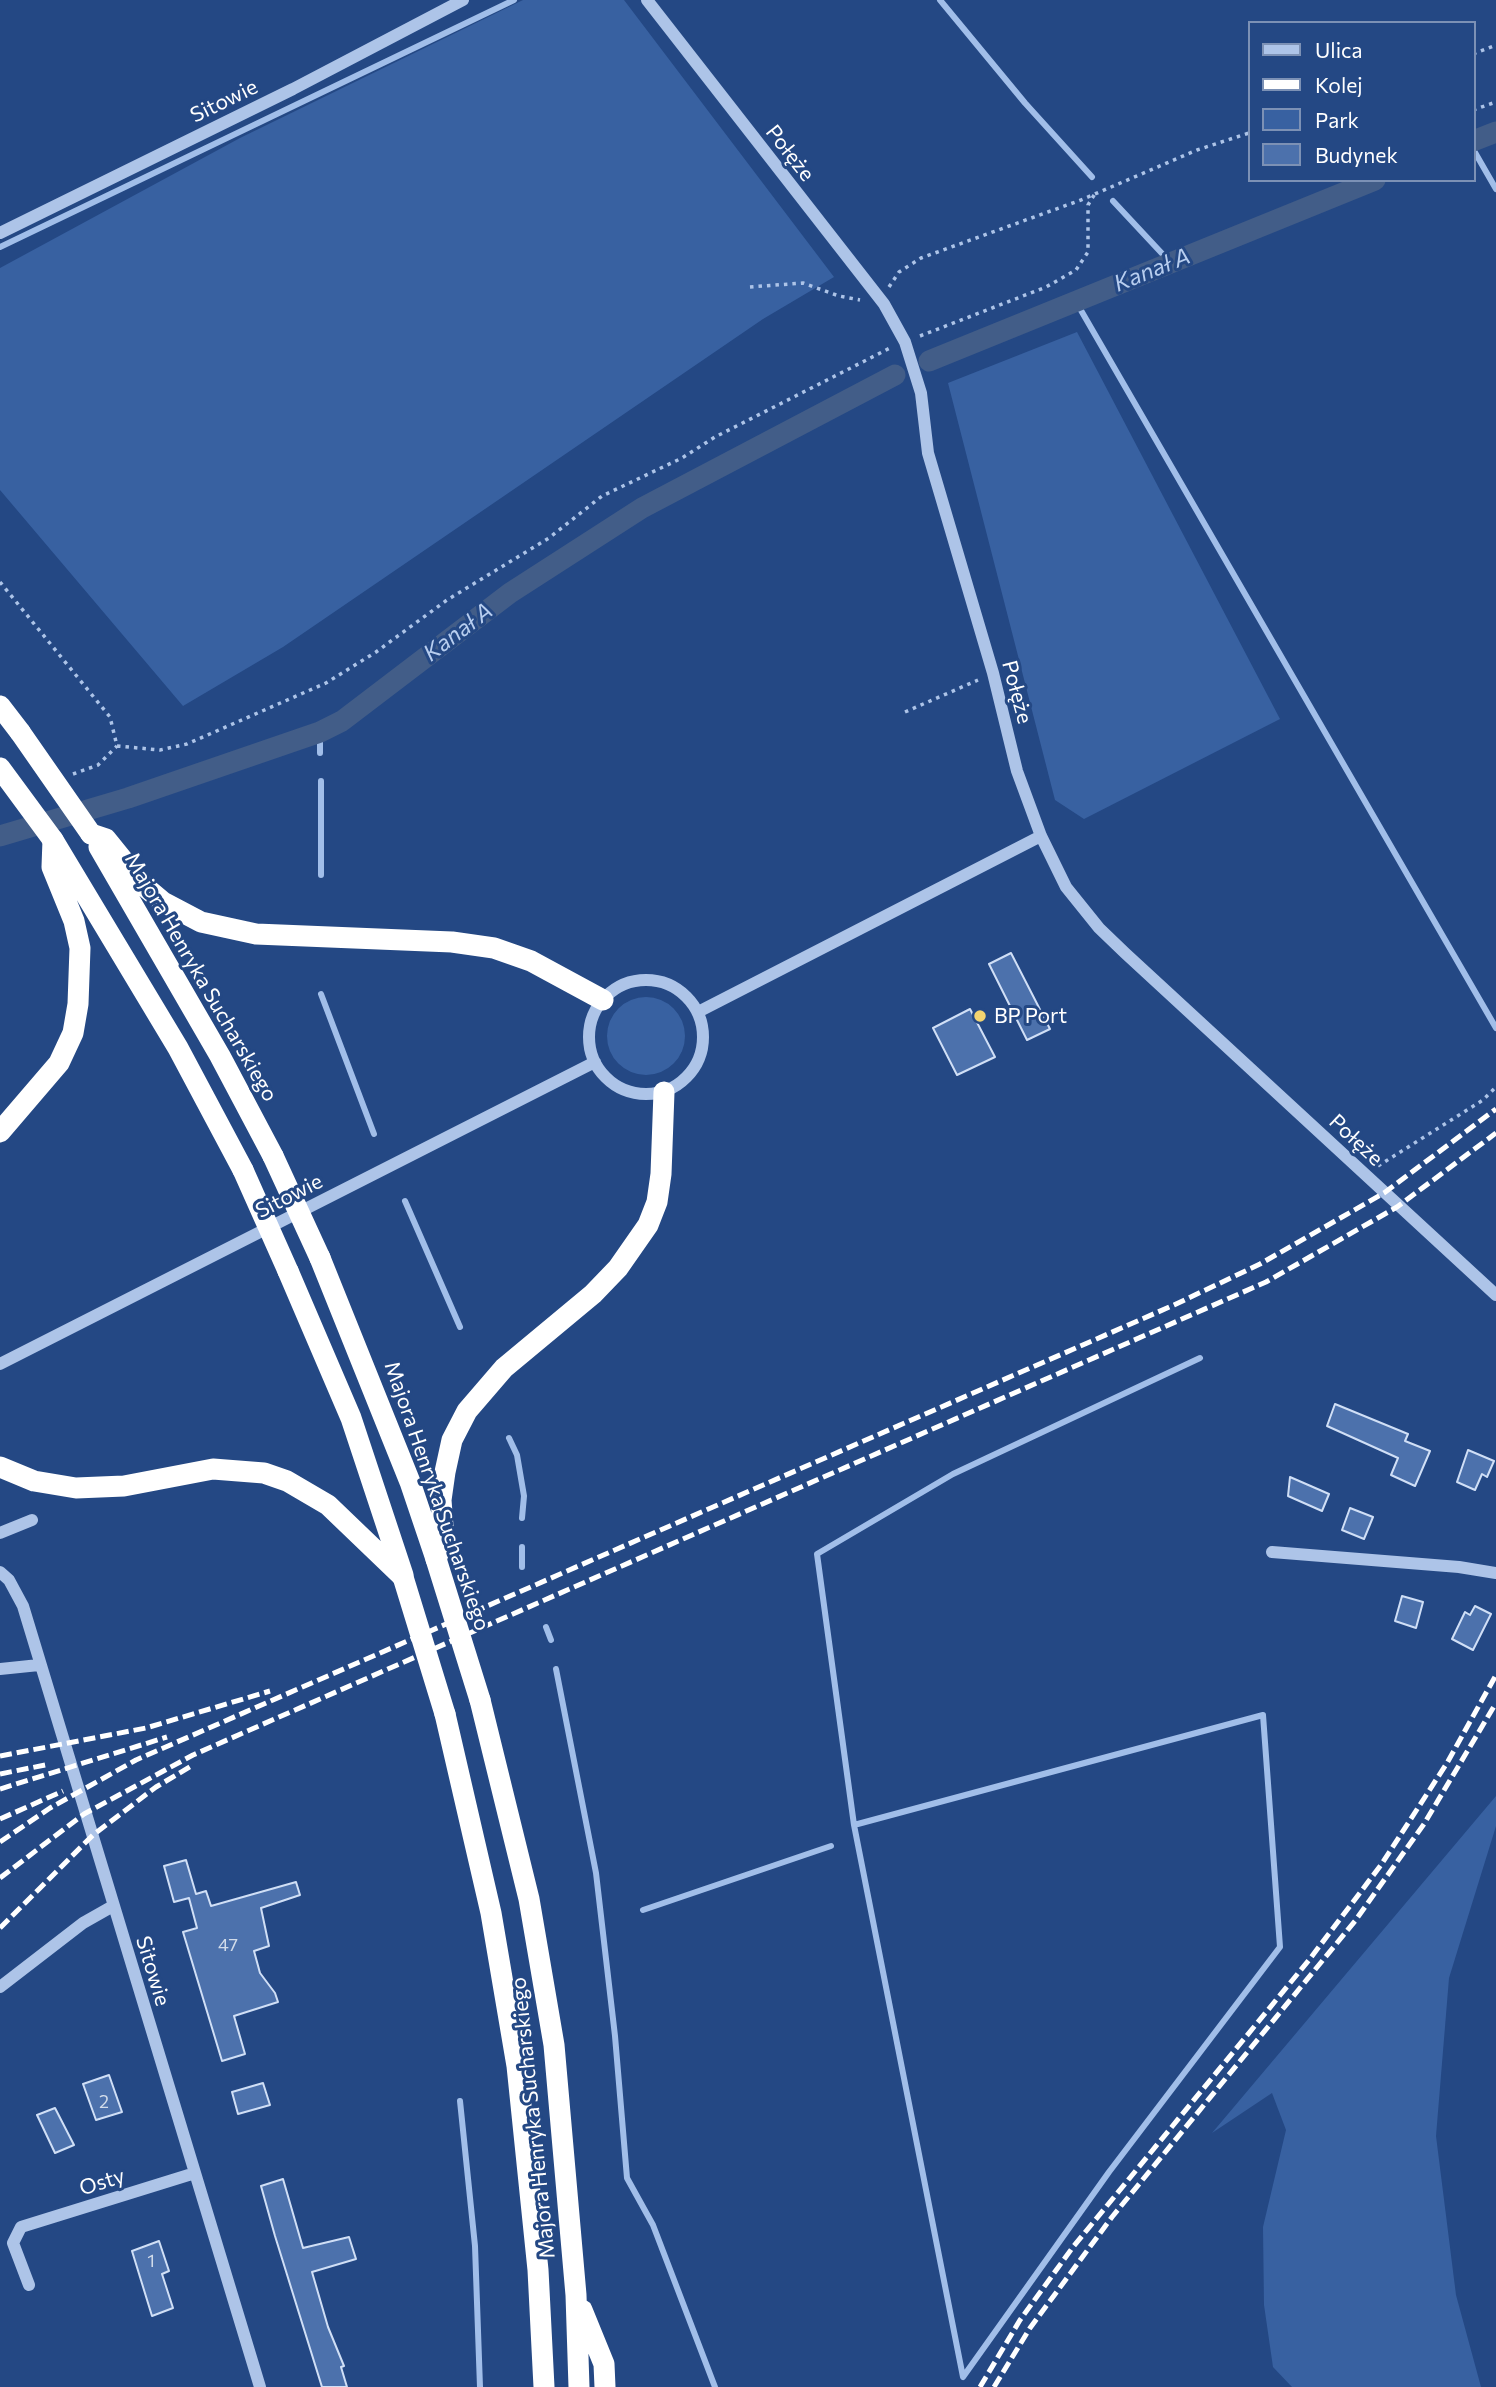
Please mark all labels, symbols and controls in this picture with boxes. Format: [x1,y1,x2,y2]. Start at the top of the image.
legend [1248,21,1475,182]
text: Ulica [1315,37,1362,62]
text: Kolej [1315,72,1363,97]
street label: Sitowie [186,74,262,128]
text: Park [1315,107,1359,132]
street label: Połęże [760,120,820,186]
text: Budynek [1315,142,1398,167]
water label: Kanał A [1110,242,1194,298]
water label: Kanał A [418,597,498,667]
street label: Połęże [997,658,1037,726]
street label: Majora Henryka Sucharskiego [119,848,283,1106]
place label: BP Port [994,1003,1067,1029]
marker: BP Port [972,1008,988,1024]
street label: Połęże [1324,1109,1388,1171]
street label: Sitowie [251,1169,327,1223]
street label: Majora Henryka Sucharskiego [379,1358,495,1634]
street label: Sitowie [130,1933,176,2009]
house number: 47 [218,1934,238,1956]
street label: Majora Henryka Sucharskiego [506,1976,560,2260]
house number: 2 [99,2091,109,2113]
street label: Osty [76,2163,128,2201]
house number: 1 [147,2250,155,2272]

